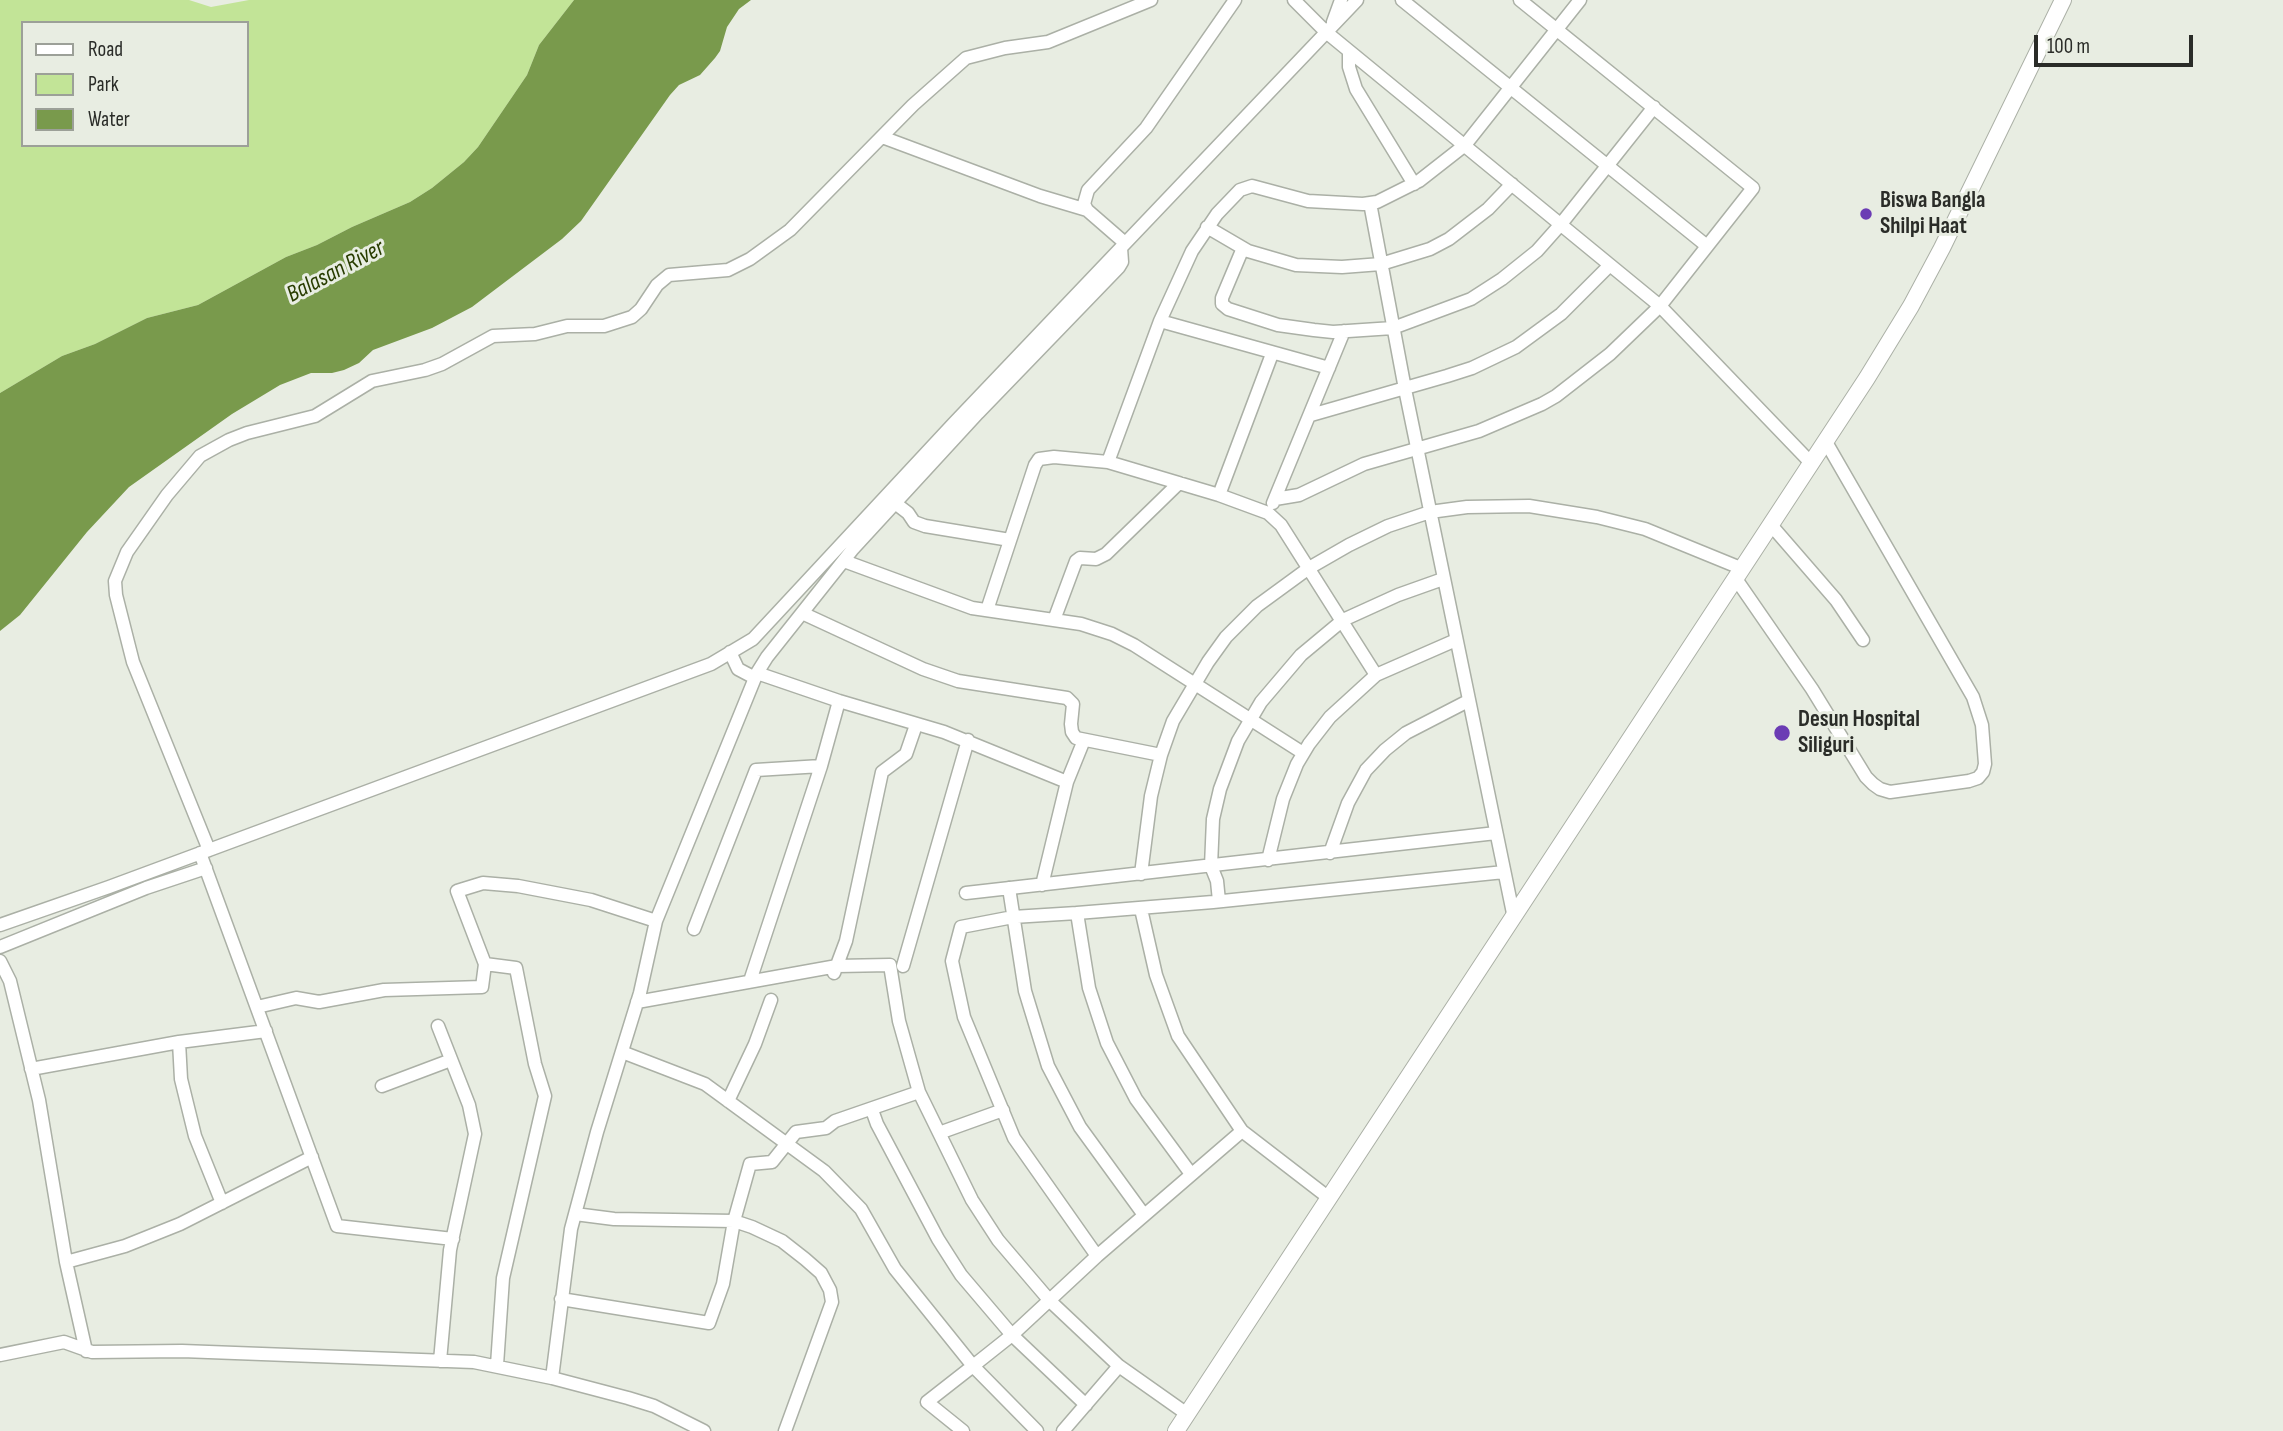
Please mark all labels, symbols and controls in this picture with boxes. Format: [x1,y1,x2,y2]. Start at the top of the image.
legend [21,21,248,147]
scale bar [2038,21,2197,65]
text: 100 m [2047,34,2090,59]
text: Road [88,37,123,62]
text: Park [88,72,119,97]
text: Water [88,107,130,132]
place label: Biswa Bangla Shilpi Haat [1880,187,1985,241]
marker: Biswa Bangla Shilpi Haat [1858,206,1874,222]
water label: Balasan River [282,234,390,310]
place label: Desun Hospital Siliguri [1798,706,1920,760]
marker: Desun Hospital Siliguri [1772,723,1792,743]

